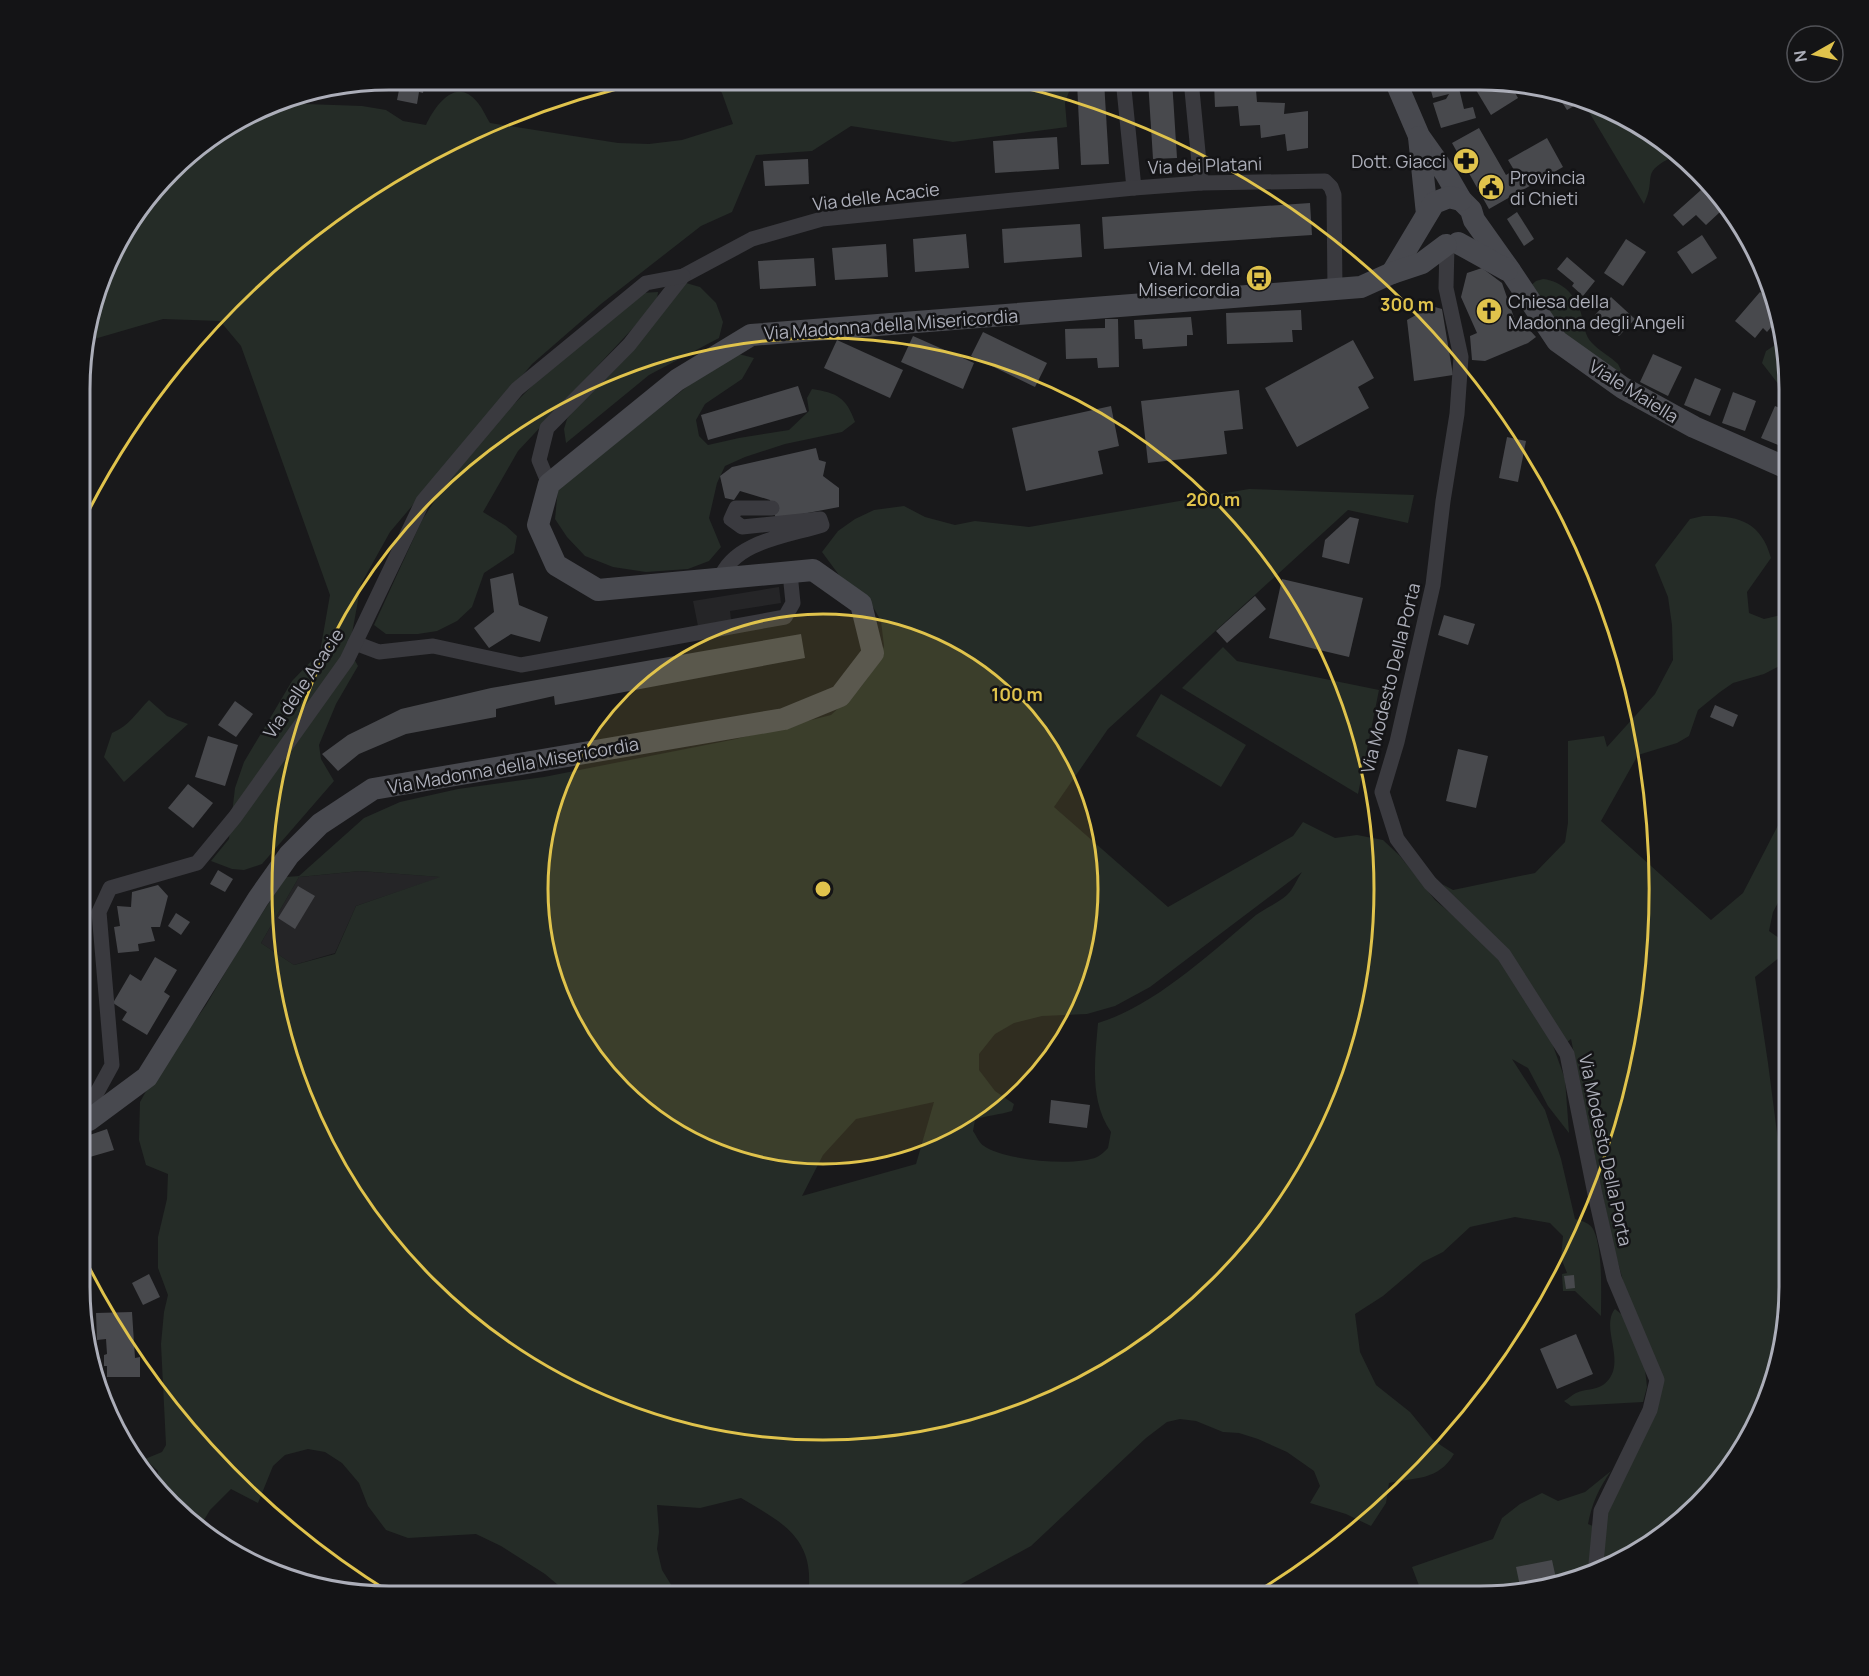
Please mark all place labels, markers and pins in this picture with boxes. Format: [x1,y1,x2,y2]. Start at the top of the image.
pharmacy icon: Dott. Giacci [1451,146,1481,176]
place label: Dott. Giacci [1351,149,1446,173]
place label: Provincia di Chieti [1510,165,1585,210]
public building icon: Provincia di Chieti [1476,172,1506,202]
place label: Via M. della Misericordia [1138,256,1240,301]
bus stop icon: Via M. della Misericordia [1244,263,1274,293]
place label: Chiesa della Madonna degli Angeli [1508,289,1685,334]
church icon: Chiesa della Madonna degli Angeli [1474,296,1504,326]
centre of rings [813,879,833,899]

